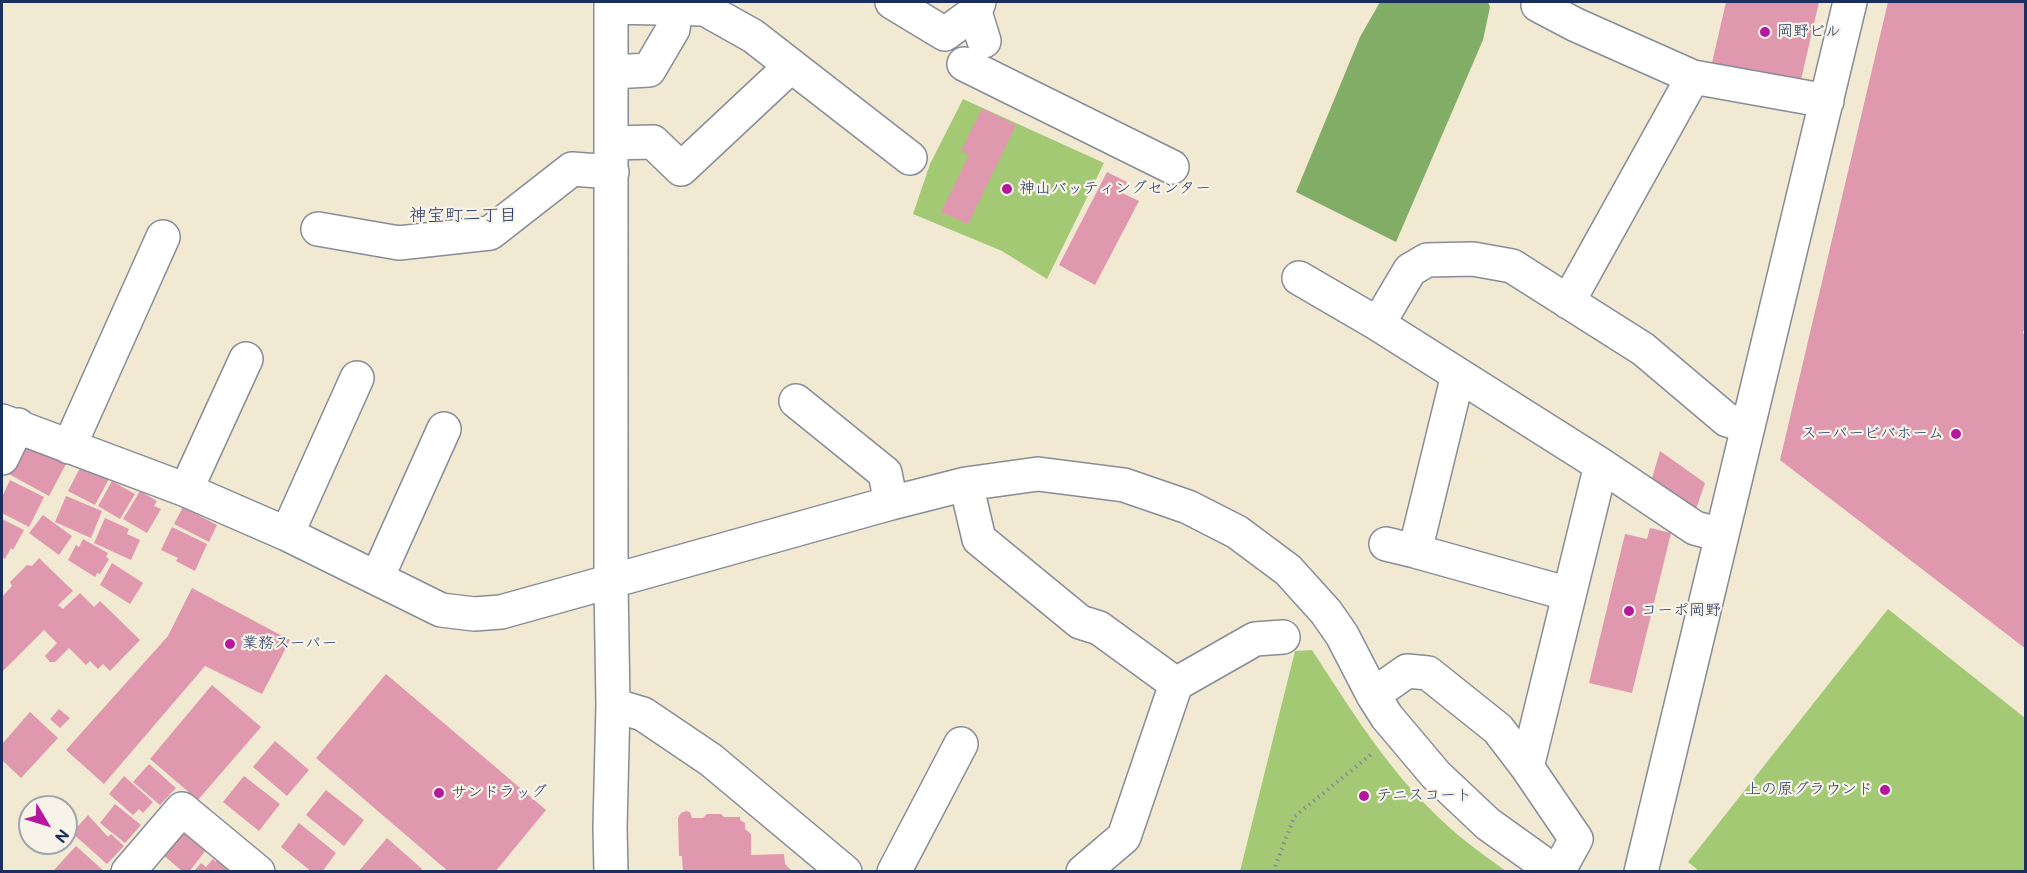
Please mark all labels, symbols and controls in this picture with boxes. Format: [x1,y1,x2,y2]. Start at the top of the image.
place label: 岡野ビル [1777,22,1841,42]
marker: 岡野ビル [1758,25,1772,39]
place label: 神山バッティングセンター [1019,179,1211,199]
marker: 神山バッティングセンター [1000,182,1014,196]
district label: 神宝町二丁目 [409,205,517,227]
place label: スーパービバホーム [1801,424,1944,444]
marker: スーパービバホーム [1949,427,1963,441]
place label: コーポ岡野 [1641,601,1721,621]
marker: コーポ岡野 [1622,604,1636,618]
place label: 業務スーパー [242,634,337,654]
marker: 業務スーパー [223,637,237,651]
place label: 上の原グラウンド [1745,780,1873,800]
place label: サンドラッグ [451,783,547,803]
marker: 上の原グラウンド [1878,783,1892,797]
marker: サンドラッグ [432,786,446,800]
place label: テニスコート [1376,786,1472,806]
marker: テニスコート [1357,789,1371,803]
north arrow [18,795,78,855]
text: N [50,825,72,846]

